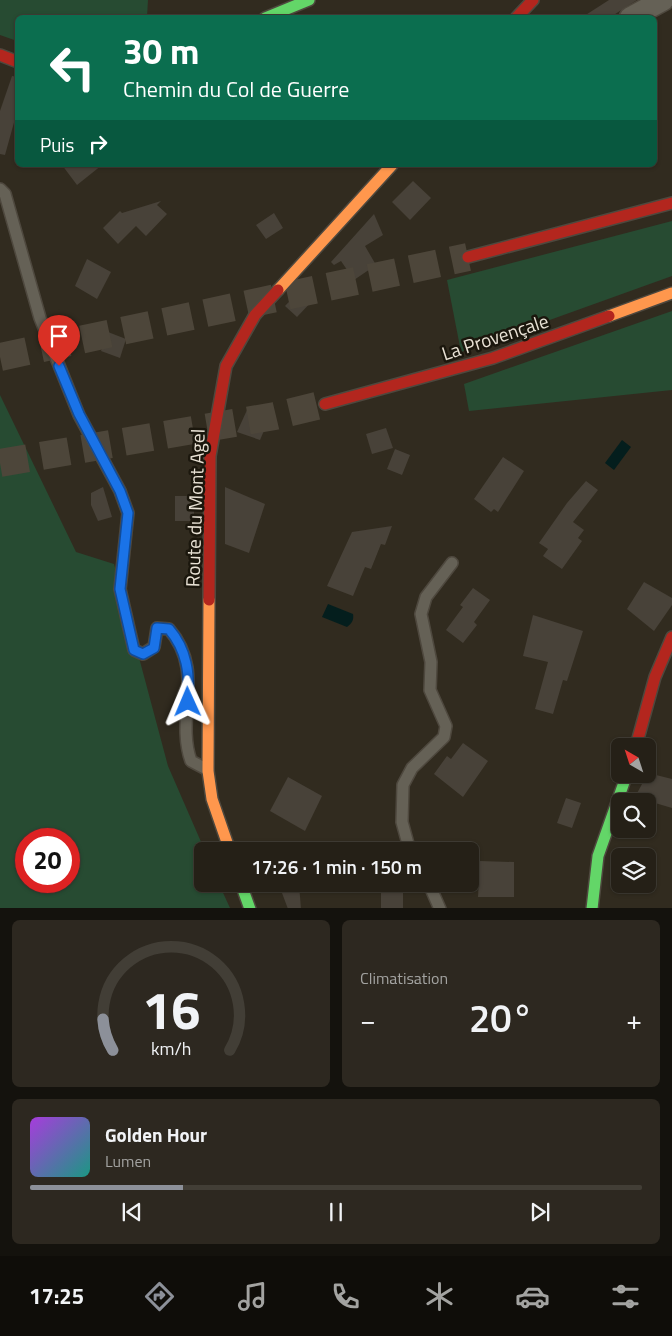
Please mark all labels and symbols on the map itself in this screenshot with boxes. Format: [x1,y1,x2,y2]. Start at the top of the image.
street label: La Provençale [438,306,552,367]
pin [38,315,80,366]
street label: Route du Mont Agel [177,428,212,588]
position arrow [161,675,213,727]
north arrow [611,738,656,782]
speed limit sign: 20 [15,828,80,893]

